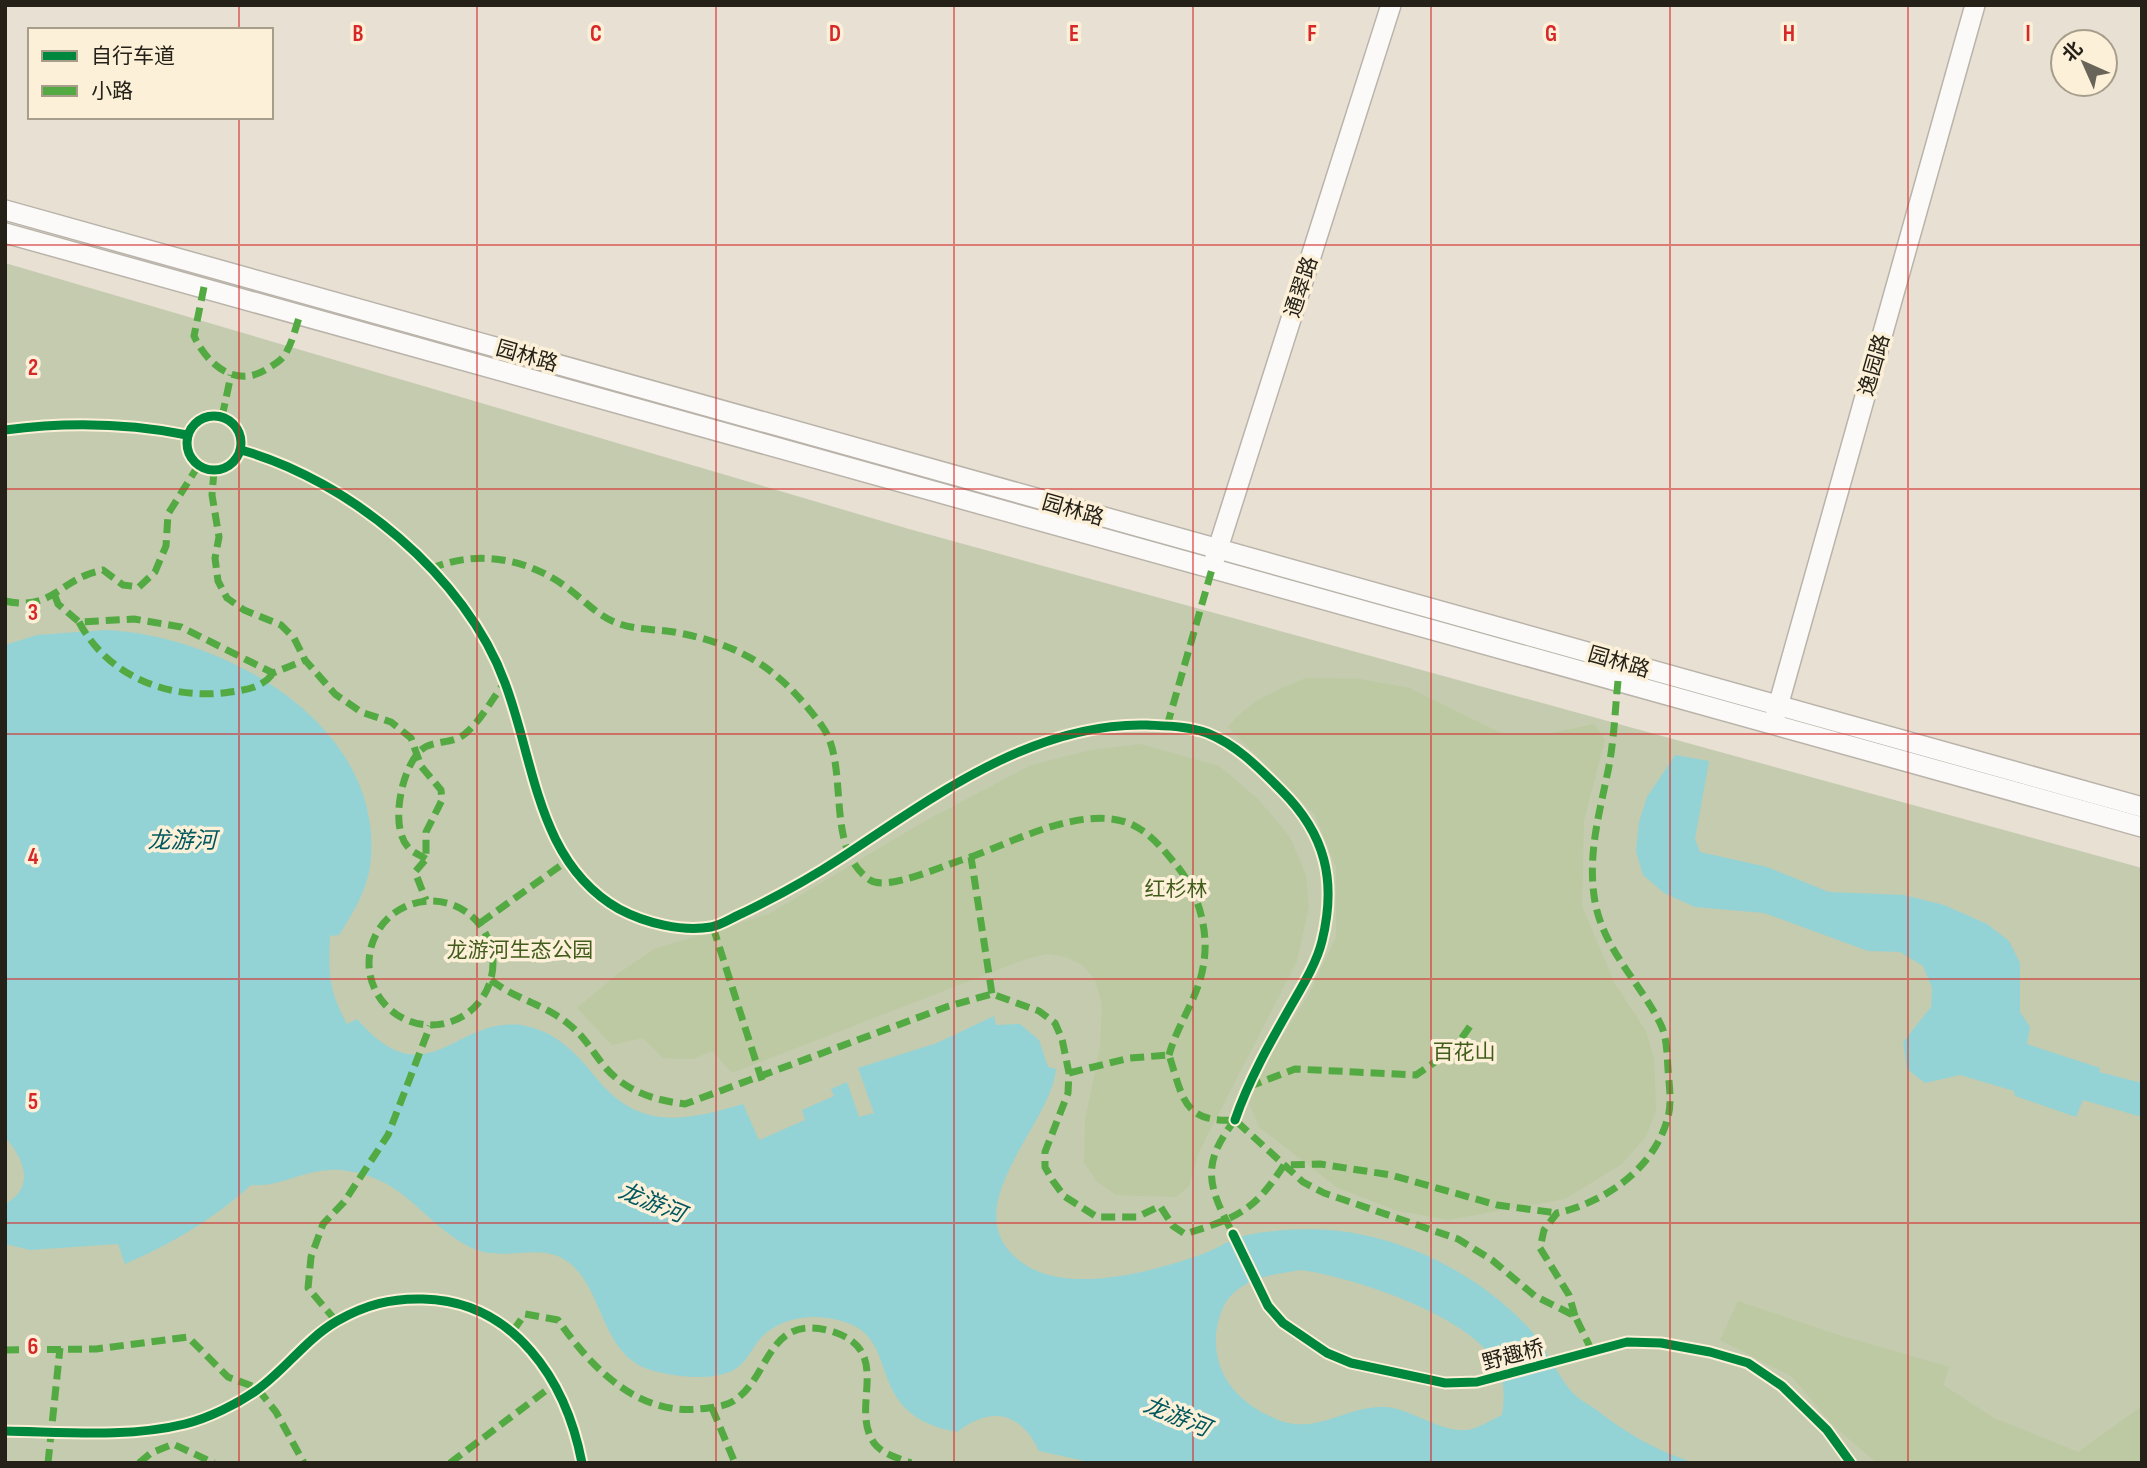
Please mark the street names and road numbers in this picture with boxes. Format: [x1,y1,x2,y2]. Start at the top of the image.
street label: 通翠路 [1280,253,1323,321]
street label: 逸园路 [1854,331,1895,399]
street label: 园林路 [493,336,561,377]
street label: 园林路 [1039,490,1107,531]
street label: 园林路 [1585,642,1653,683]
street label: 野趣桥 [1479,1335,1547,1376]

